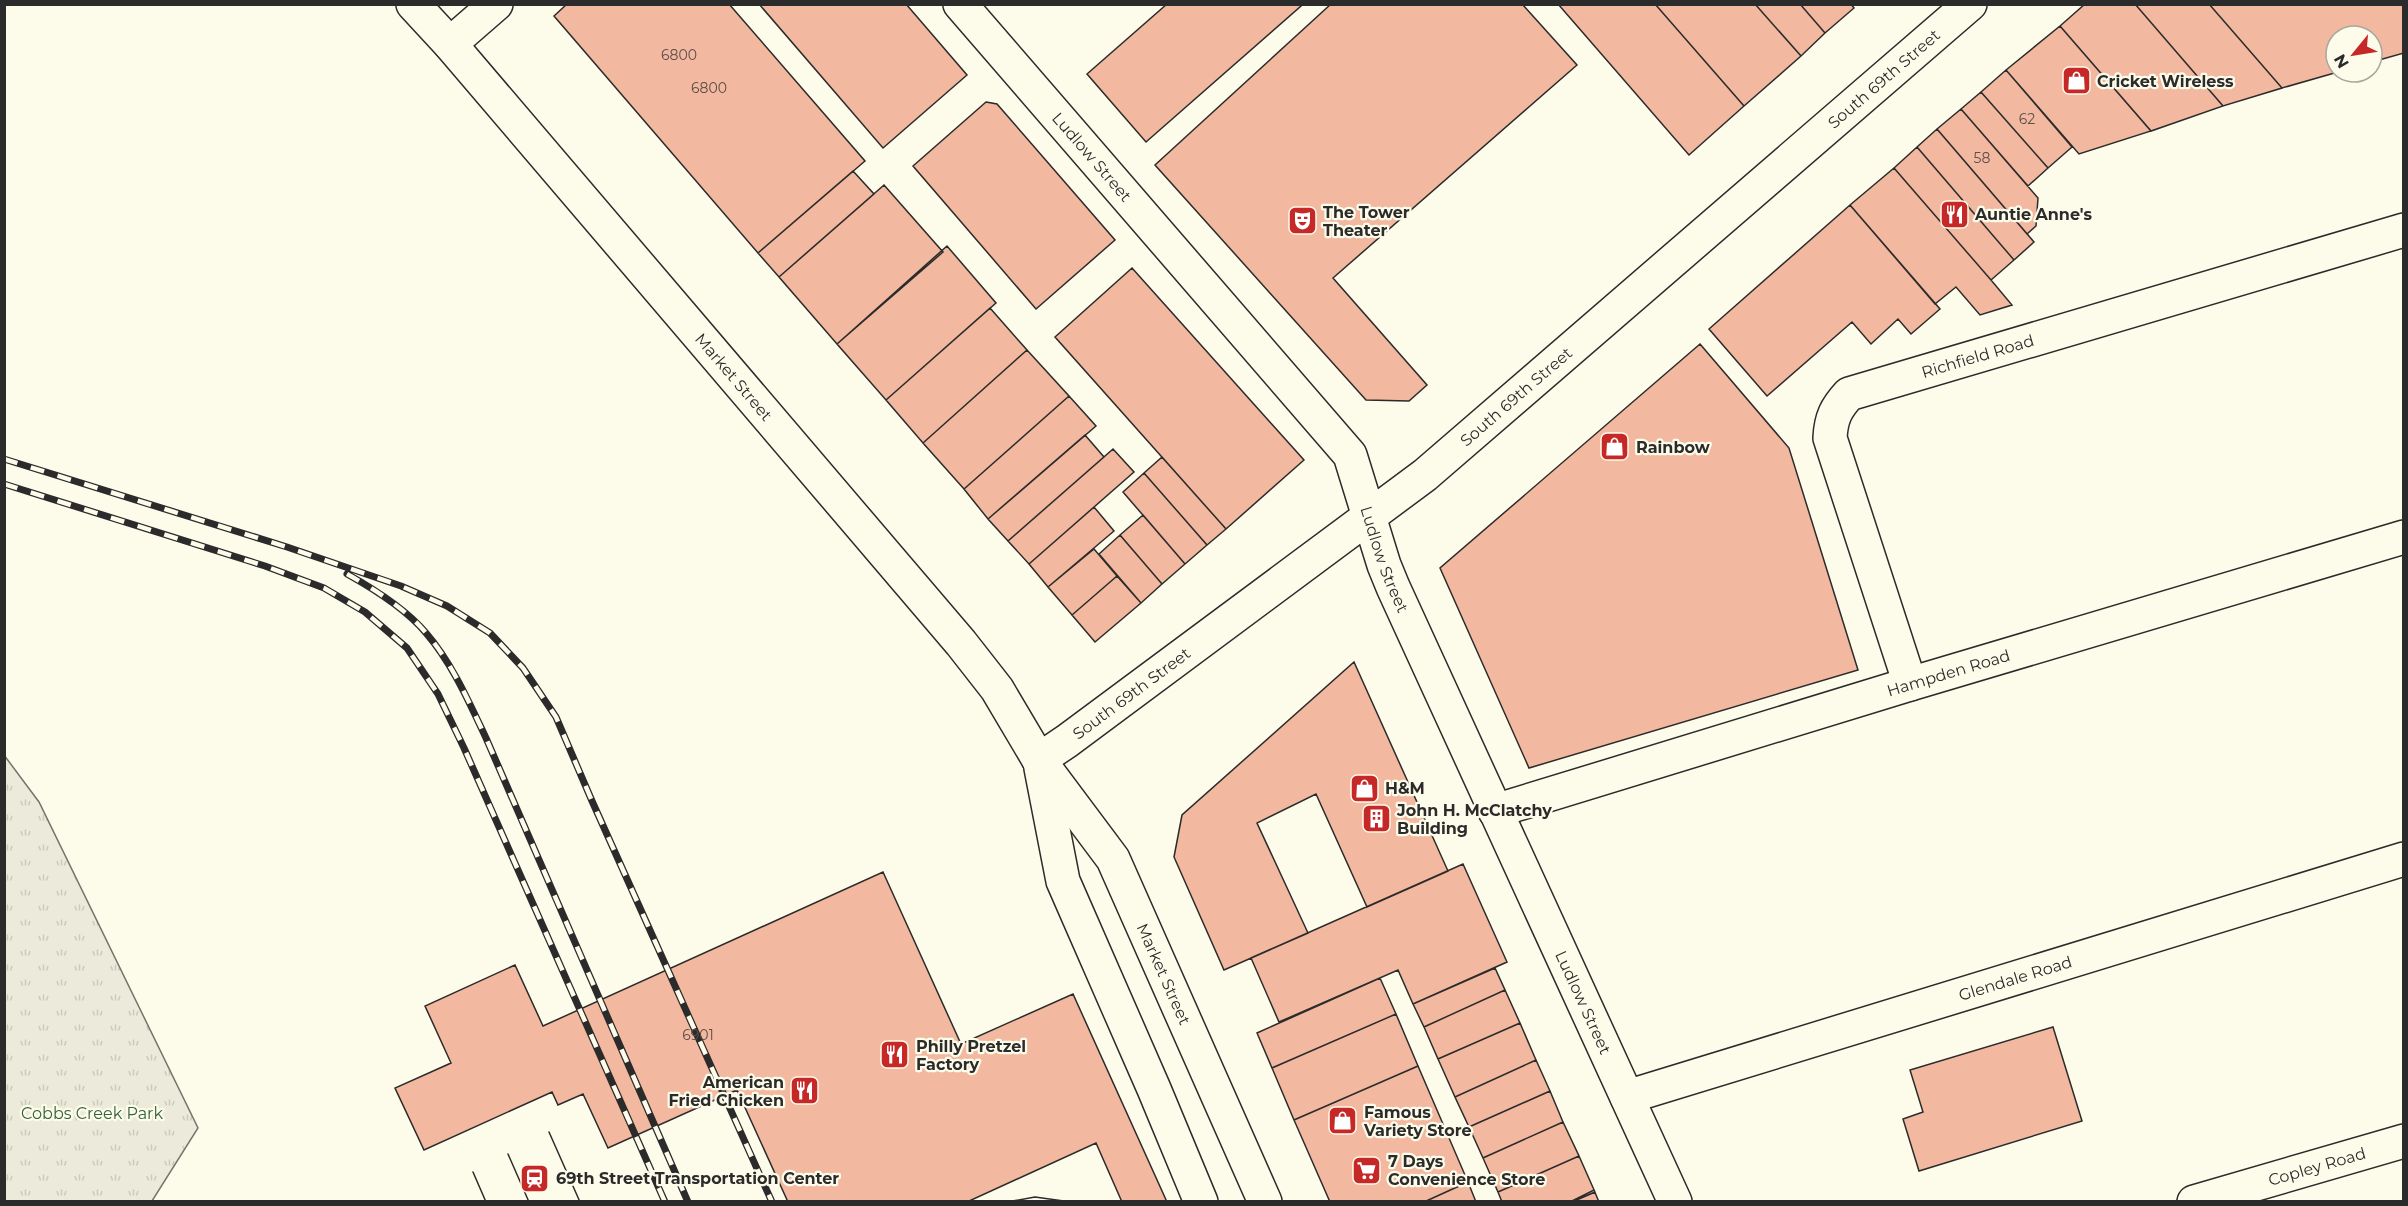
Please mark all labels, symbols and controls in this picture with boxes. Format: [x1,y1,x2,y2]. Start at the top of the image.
north arrow [2324,24,2384,84]
street label: South 69th Street [1824,25,1944,133]
house number: 6800 [661,46,697,64]
text: N [2330,51,2353,72]
shop icon: Cricket Wireless [2060,65,2092,97]
place label: Cricket Wireless [2097,72,2234,91]
house number: 6800 [691,79,727,97]
street label: Ludlow Street [1048,109,1136,206]
house number: 62 [2019,110,2035,128]
house number: 58 [1974,149,1990,167]
restaurant icon: Auntie Anne's [1938,198,1970,230]
place label: The Tower Theater [1323,203,1410,240]
theatre icon: The Tower Theater [1286,205,1318,237]
place label: Auntie Anne's [1974,205,2092,224]
street label: Market Street [691,330,777,425]
street label: Richfield Road [1919,331,2036,382]
street label: South 69th Street [1456,343,1576,450]
shop icon: Rainbow [1599,431,1631,463]
place label: Rainbow [1636,438,1710,457]
street label: Ludlow Street [1356,504,1413,616]
street label: South 69th Street [1069,643,1195,743]
street label: Hampden Road [1885,646,2012,701]
shop icon: H&M [1348,772,1380,804]
place label: H&M [1385,779,1425,798]
place label: John H. McClatchy Building [1396,801,1552,838]
building icon: John H. McClatchy Building [1360,803,1392,835]
street label: Market Street [1133,920,1194,1028]
street label: Ludlow Street [1551,948,1615,1058]
street label: Glendale Road [1956,952,2074,1005]
house number: 6901 [682,1026,714,1044]
place label: Philly Pretzel Factory [916,1037,1026,1074]
restaurant icon: Philly Pretzel Factory [879,1039,911,1071]
place label: American Fried Chicken [668,1073,784,1110]
restaurant icon: American Fried Chicken [789,1075,821,1107]
place label: Famous Variety Store [1363,1103,1472,1140]
park label: Cobbs Creek Park [21,1104,163,1123]
shop icon: Famous Variety Store [1327,1105,1359,1137]
street label: Copley Road [2266,1144,2368,1190]
place label: 7 Days Convenience Store [1388,1152,1545,1189]
supermarket icon: 7 Days Convenience Store [1351,1154,1383,1186]
station icon: 69th Street Transportation Center [519,1162,551,1194]
place label: 69th Street Transportation Center [556,1169,839,1188]

